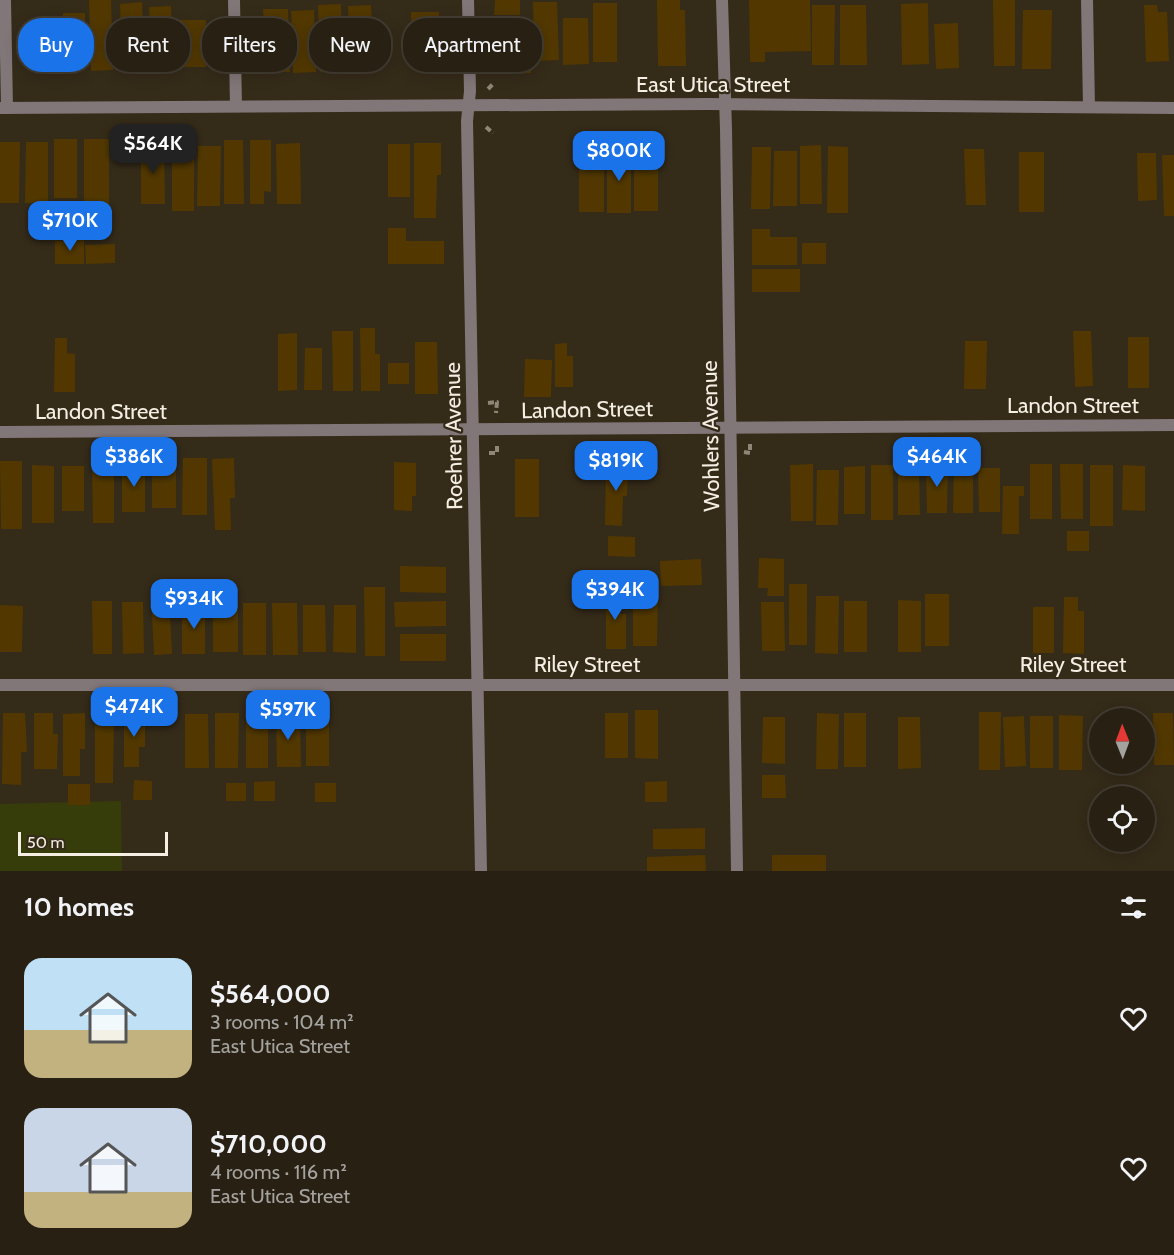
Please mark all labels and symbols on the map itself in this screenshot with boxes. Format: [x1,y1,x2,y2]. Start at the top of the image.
street label: East Utica Street [636,71,791,98]
pin: $564K [111,124,195,175]
pin: $800K [577,131,661,182]
pin: $710K [28,201,112,252]
street label: Wohlers Avenue [696,360,725,512]
street label: Roehrer Avenue [439,362,468,510]
street label: Landon Street [1007,392,1140,419]
street label: Landon Street [521,395,654,424]
street label: Landon Street [35,398,168,425]
pin: $386K [92,437,176,488]
pin: $464K [895,437,979,488]
pin: $819K [574,441,658,492]
pin: $394K [573,570,657,621]
pin: $934K [152,579,236,630]
street label: Riley Street [534,651,641,678]
street label: Riley Street [1020,651,1127,678]
pin: $474K [92,687,176,738]
pin: $597K [246,690,330,741]
north arrow [1089,708,1155,774]
scale bar [18,829,168,856]

